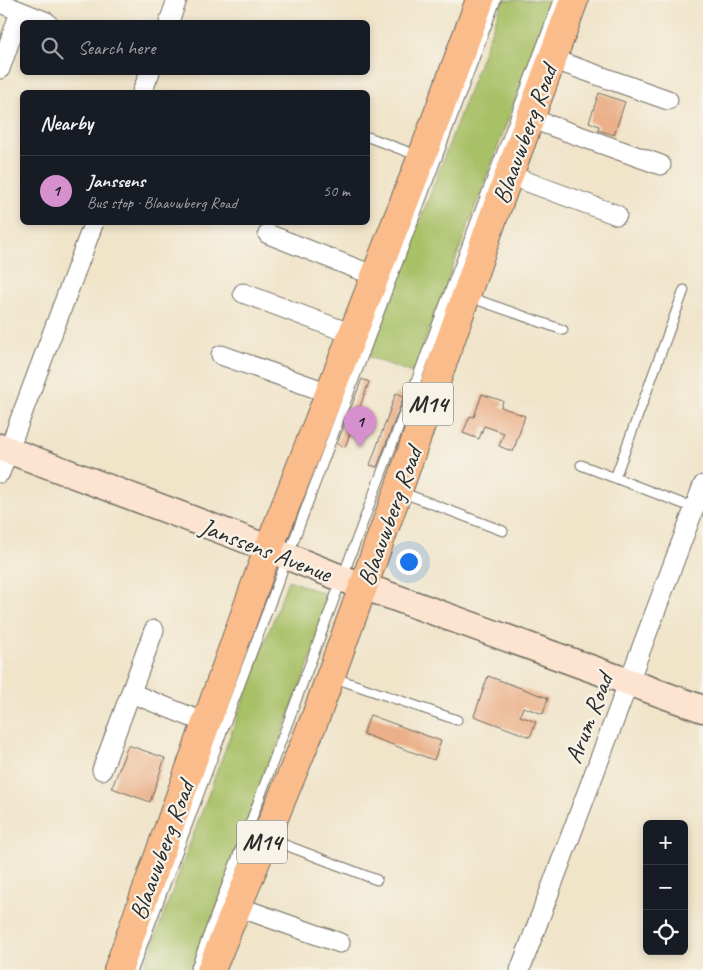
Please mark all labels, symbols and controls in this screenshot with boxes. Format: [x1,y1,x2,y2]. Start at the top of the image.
search box [20,20,370,75]
icon: search [38,34,66,62]
text: Search here [78,36,155,60]
street label: Blaauwberg Road [485,57,566,208]
text: Nearby [40,110,93,136]
text: Janssens [87,169,145,193]
text: 1 [52,181,60,201]
text: 50 m [323,181,350,201]
text: Bus stop · Blaauwberg Road [87,193,237,213]
road number: M14 [403,382,453,426]
pin: 1 [344,406,376,447]
street label: Blaauwberg Road [350,439,431,590]
street label: Janssens Avenue [195,510,337,590]
your location [396,549,422,575]
street label: Arum Road [557,666,622,768]
street label: Blaauwberg Road [122,773,203,924]
road number: M14 [237,820,287,864]
map controls [643,820,688,955]
button: + [643,820,688,865]
button: − [643,865,688,910]
button: locate [643,910,688,955]

